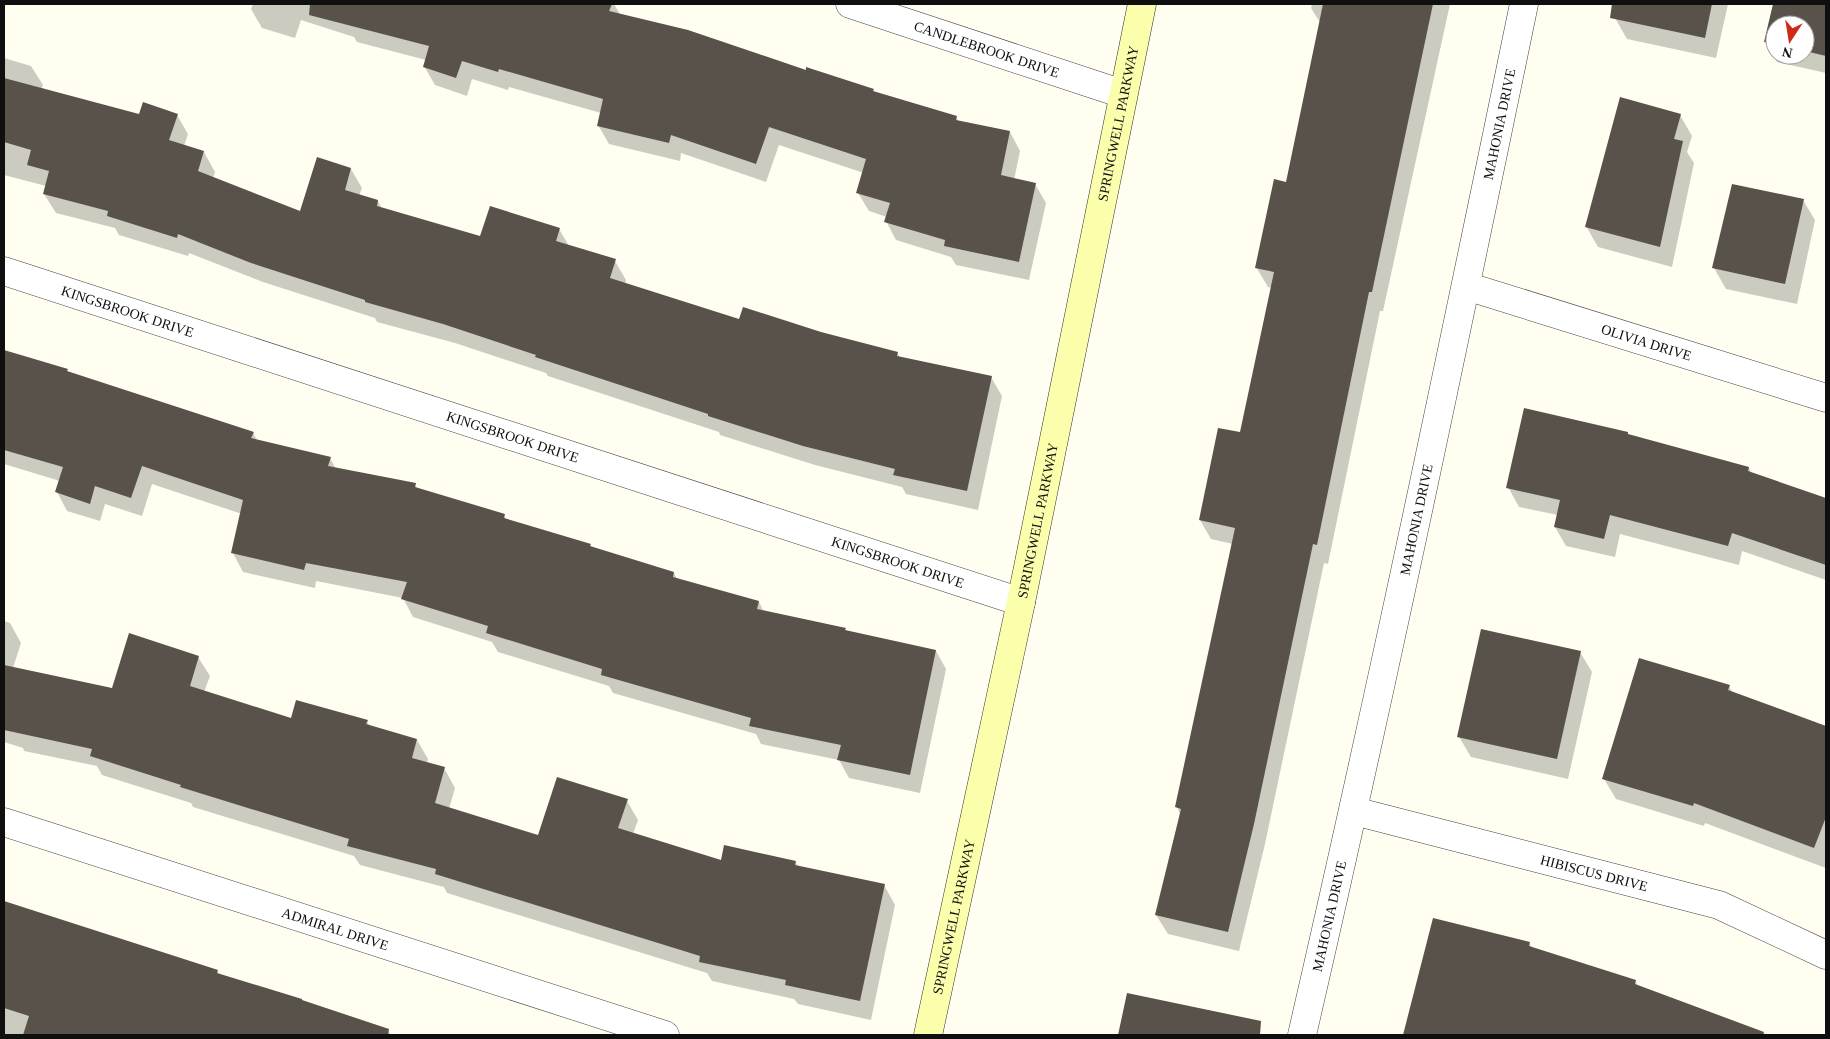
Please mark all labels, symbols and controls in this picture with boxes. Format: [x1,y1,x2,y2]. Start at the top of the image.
north arrow [1765,15,1815,65]
street label: CANDLEBROOK DRIVE [912,18,1061,80]
street label: SPRINGWELL PARKWAY [1095,44,1141,203]
text: N [1781,44,1794,61]
street label: MAHONIA DRIVE [1480,67,1518,181]
street label: KINGSBROOK DRIVE [60,283,196,340]
street label: OLIVIA DRIVE [1599,321,1693,363]
street label: KINGSBROOK DRIVE [445,408,581,465]
street label: SPRINGWELL PARKWAY [1014,441,1061,600]
street label: MAHONIA DRIVE [1397,463,1435,576]
street label: KINGSBROOK DRIVE [830,533,966,590]
street label: SPRINGWELL PARKWAY [929,838,977,996]
street label: HIBISCUS DRIVE [1539,852,1649,894]
street label: MAHONIA DRIVE [1309,859,1349,973]
street label: ADMIRAL DRIVE [280,905,390,953]

